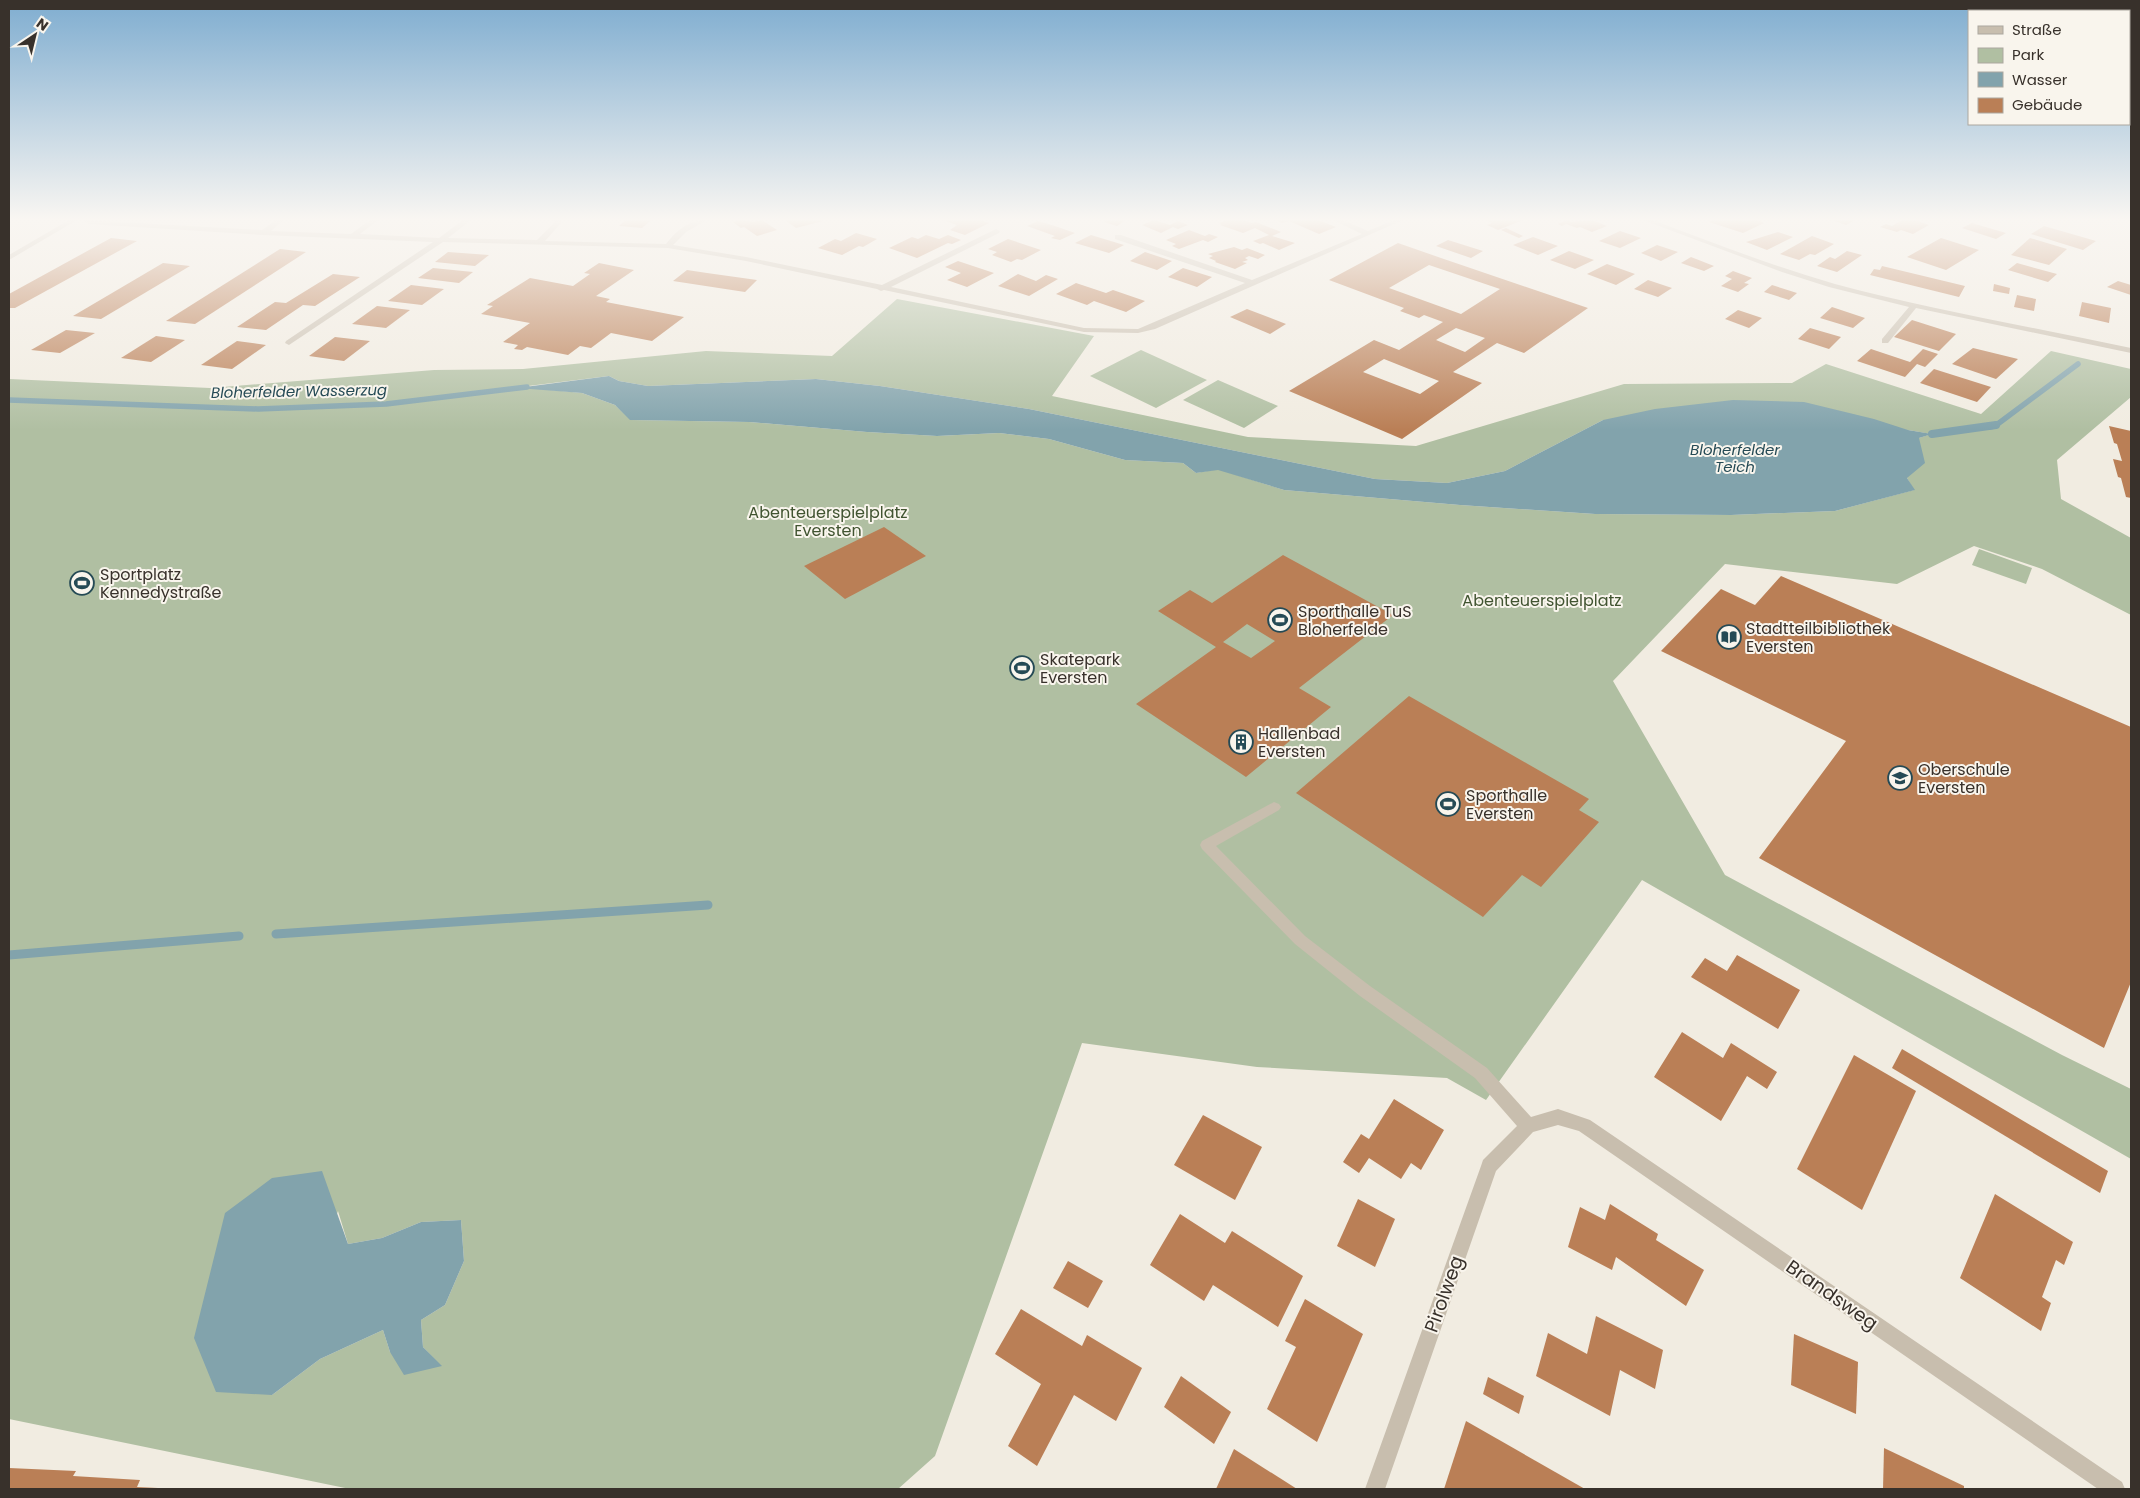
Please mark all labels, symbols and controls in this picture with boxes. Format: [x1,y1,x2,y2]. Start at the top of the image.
north arrow [10,10,60,60]
legend [1968,10,2130,125]
text: N [32,13,53,36]
text: Straße [2012,19,2062,40]
text: Park [2012,44,2044,65]
text: Wasser [2012,69,2068,90]
text: Gebäude [2012,94,2082,115]
water label: Bloherfelder Wasserzug [211,379,387,403]
water label: Bloherfelder Teich [1690,439,1780,477]
park label: Abenteuerspielplatz Eversten [748,501,908,542]
place label: Sportplatz Kennedystraße [100,563,222,604]
sports icon: Sportplatz Kennedystraße [69,570,95,596]
park label: Abenteuerspielplatz [1462,589,1622,612]
place label: Sporthalle TuS Bloherfelde [1298,600,1412,641]
sports icon: Sporthalle TuS Bloherfelde [1267,607,1293,633]
place label: Stadtteilbibliothek Eversten [1746,617,1891,658]
library icon: Stadtteilbibliothek Eversten [1716,624,1742,650]
place label: Skatepark Eversten [1040,648,1121,689]
sports icon: Skatepark Eversten [1009,655,1035,681]
place label: Hallenbad Eversten [1258,722,1340,763]
building icon: Hallenbad Eversten [1228,729,1254,755]
place label: Oberschule Eversten [1918,758,2010,799]
school or university icon: Oberschule Eversten [1887,765,1913,791]
place label: Sporthalle Eversten [1466,784,1547,825]
sports icon: Sporthalle Eversten [1435,791,1461,817]
street label: Pirolweg [1418,1252,1470,1336]
street label: Brandsweg [1781,1253,1883,1337]

